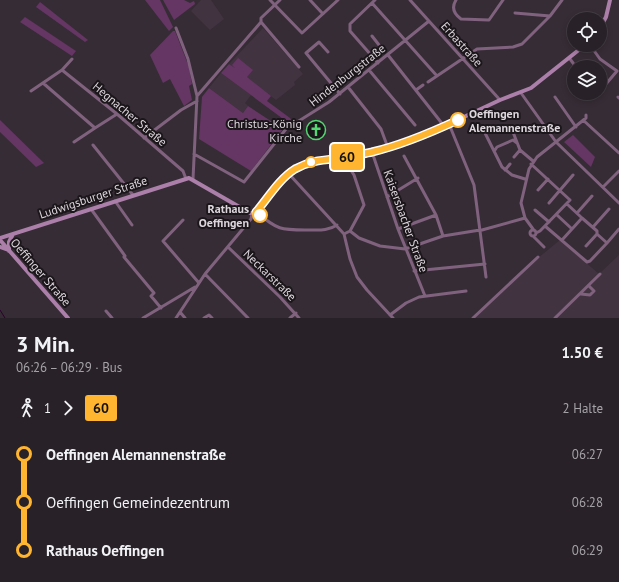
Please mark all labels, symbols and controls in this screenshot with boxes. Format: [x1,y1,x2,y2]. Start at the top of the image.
map controls [567,12,607,100]
button: locate [567,12,607,52]
street label: Erbastraße [438,18,486,70]
street label: Hindenburgstraße [306,41,388,109]
button: layers [567,60,607,100]
street label: Hegnacher Straße [90,79,170,149]
place label: Oeffingen Alemannenstraße [469,106,560,135]
marker: Oeffingen Alemannenstraße [450,112,466,128]
place label: Christus-König Kirche [227,116,302,145]
church icon: Christus-König Kirche [305,119,327,141]
line badge: 60 [329,144,365,170]
text: 60 [339,148,355,166]
unlabelled marker [305,156,317,168]
street label: Kaisersbacher Straße [380,168,432,274]
street label: Ludwigsburger Straße [37,172,149,222]
place label: Rathaus Oeffingen [199,201,249,230]
marker: Rathaus Oeffingen [252,207,268,223]
street label: Oeffinger Straße [8,235,74,309]
street label: Neckarstraße [240,246,300,304]
text: 3 Min. [16,330,75,358]
text: 1.50 € [561,343,603,362]
text: 06:26 – 06:29 · Bus [16,359,122,376]
icon: walk [16,397,38,419]
icon: forward [57,397,79,419]
text: 60 [93,399,109,417]
text: 1 [44,400,51,417]
text: 2 Halte [563,400,603,417]
text: Oeffingen Alemannenstraße [46,445,226,464]
text: 06:27 [572,446,603,463]
text: Oeffingen Gemeindezentrum [46,493,230,512]
text: 06:28 [572,494,603,511]
text: Rathaus Oeffingen [46,541,164,560]
text: 06:29 [572,542,603,559]

